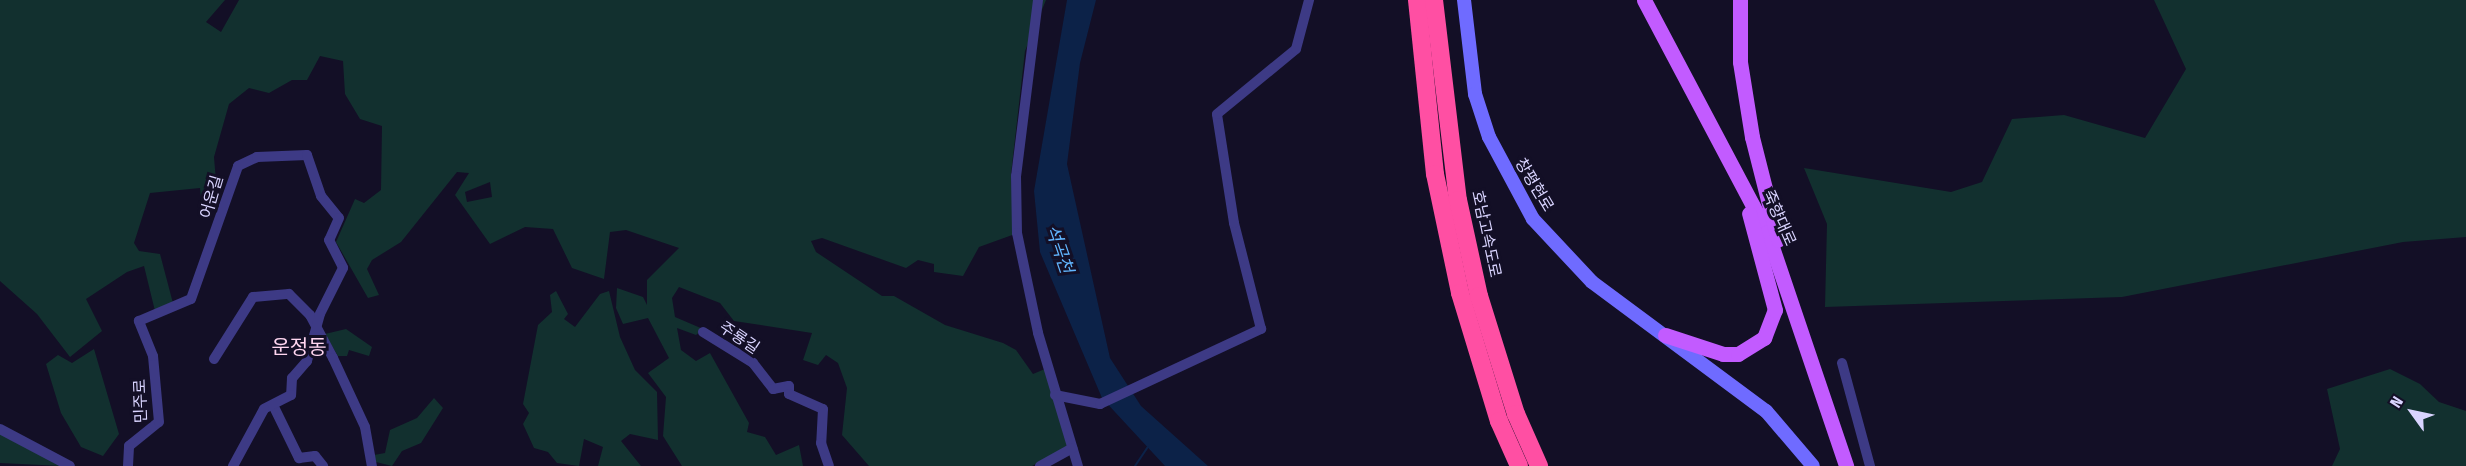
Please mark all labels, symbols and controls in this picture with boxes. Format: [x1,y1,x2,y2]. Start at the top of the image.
street label: 창평현로 [1511,155,1557,215]
street label: 어운길 [197,173,227,221]
street label: 죽향대로 [1758,187,1800,249]
street label: 호남고속도로 [1467,189,1505,279]
water label: 석곡천 [1041,222,1077,276]
street label: 주룡길 [715,318,763,358]
district label: 운정동 [271,335,327,359]
street label: 민주로 [131,379,151,423]
north arrow [2382,382,2442,442]
text: N [2386,393,2407,411]

